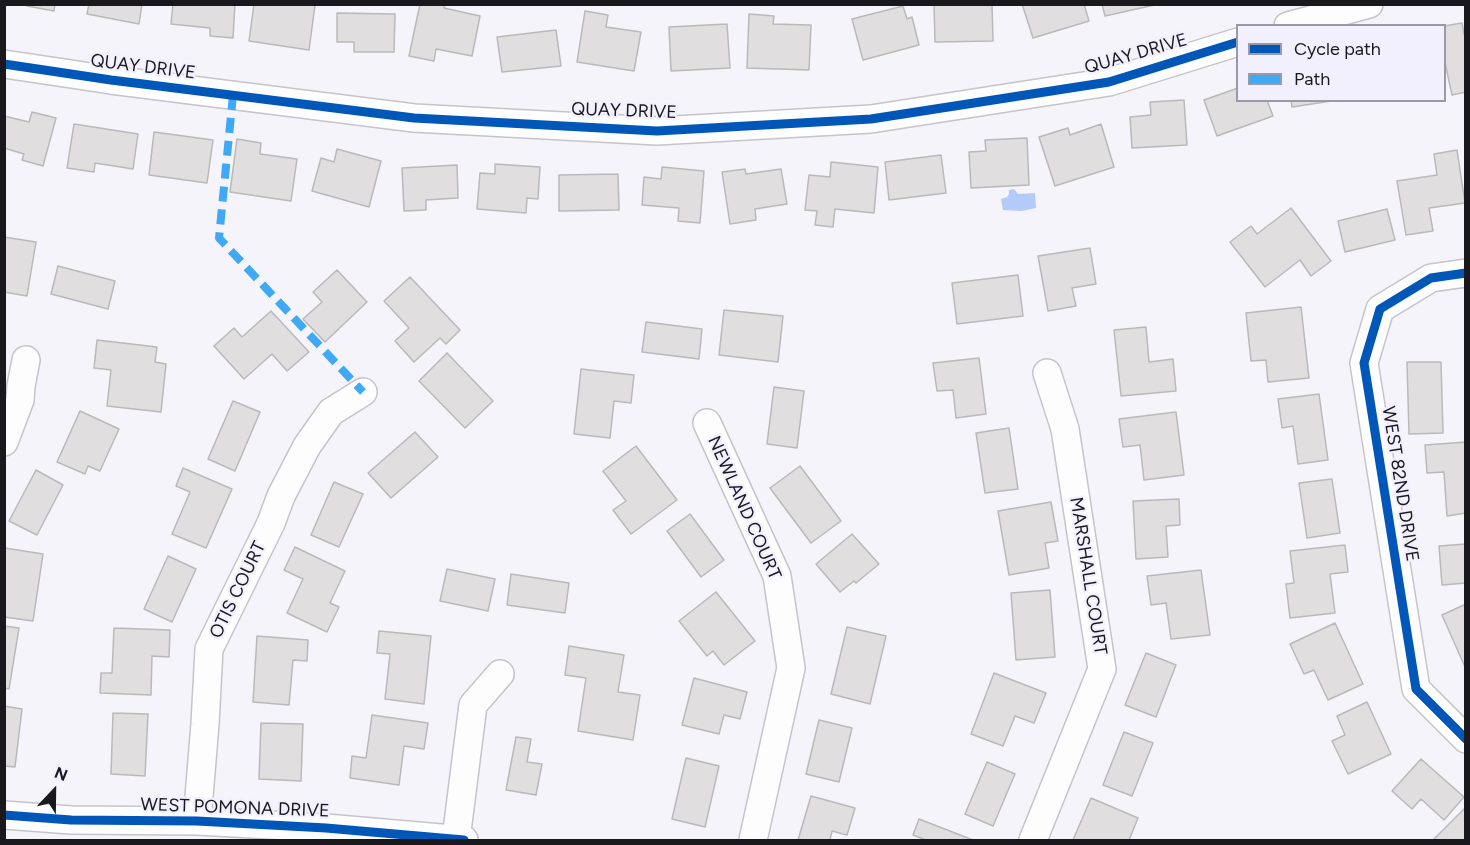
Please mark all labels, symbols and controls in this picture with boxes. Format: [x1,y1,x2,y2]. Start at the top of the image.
legend [1236,24,1446,102]
street label: QUAY DRIVE [1082,29,1190,79]
text: Cycle path [1294,38,1381,60]
street label: QUAY DRIVE [89,50,197,84]
text: Path [1294,68,1330,90]
street label: QUAY DRIVE [571,98,677,124]
street label: WEST 82ND DRIVE [1377,405,1423,563]
street label: NEWLAND COURT [703,433,785,583]
street label: MARSHALL COURT [1065,496,1111,656]
street label: OTIS COURT [205,538,271,642]
north arrow [24,761,84,821]
text: N [52,763,70,785]
street label: WEST POMONA DRIVE [140,794,330,822]

